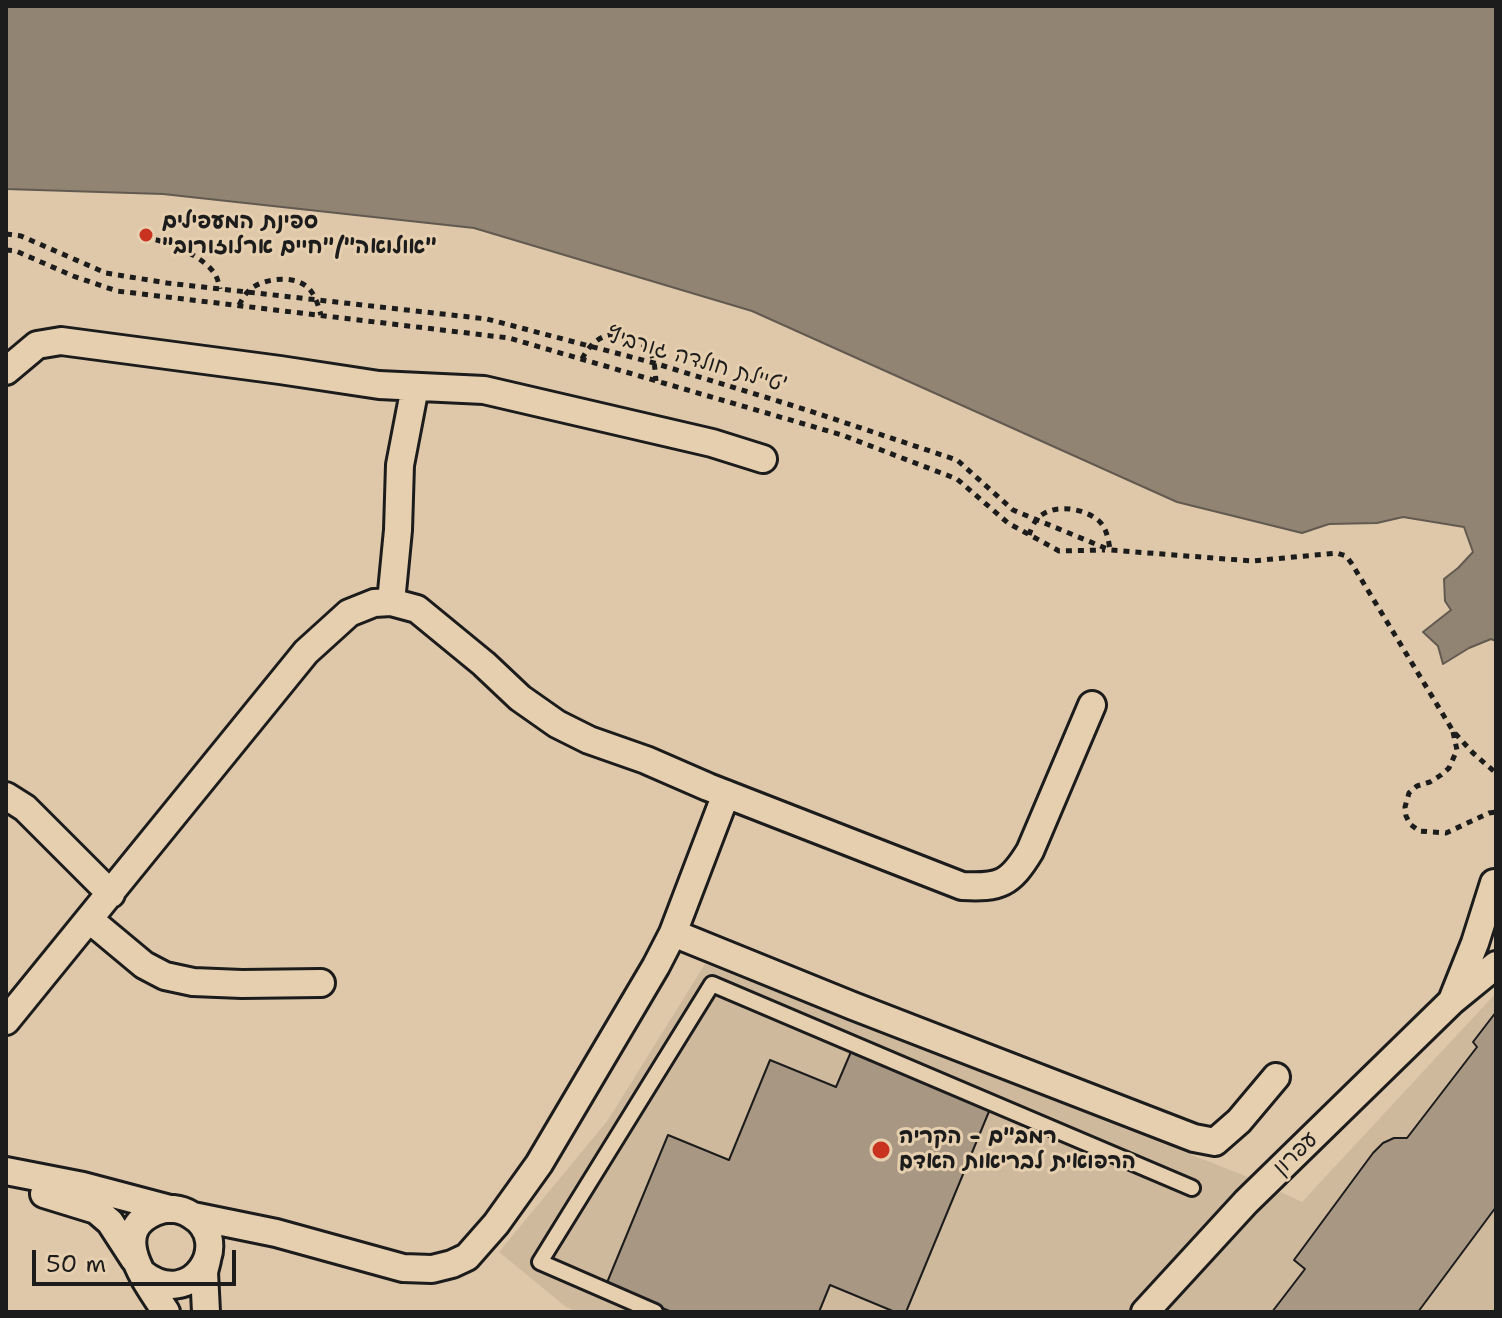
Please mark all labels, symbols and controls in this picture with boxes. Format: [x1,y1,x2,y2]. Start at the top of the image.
place label: ספינת המעפילים "אולואה"/"חיים ארלוזורוב" [162,209,437,260]
marker: ספינת המעפילים "אולואה"/"חיים ארלוזורוב" [137,226,155,244]
street label: טיילת חולדה גורביץ' [604,323,790,399]
place label: רמב"ם - הקריה הרפואית לבריאות האדם [899,1124,1136,1176]
street label: עפרון [1268,1127,1324,1181]
marker: רמב"ם - הקריה הרפואית לבריאות האדם [870,1139,892,1161]
scale bar [36,1234,240,1284]
text: 50 m [46,1248,106,1280]

